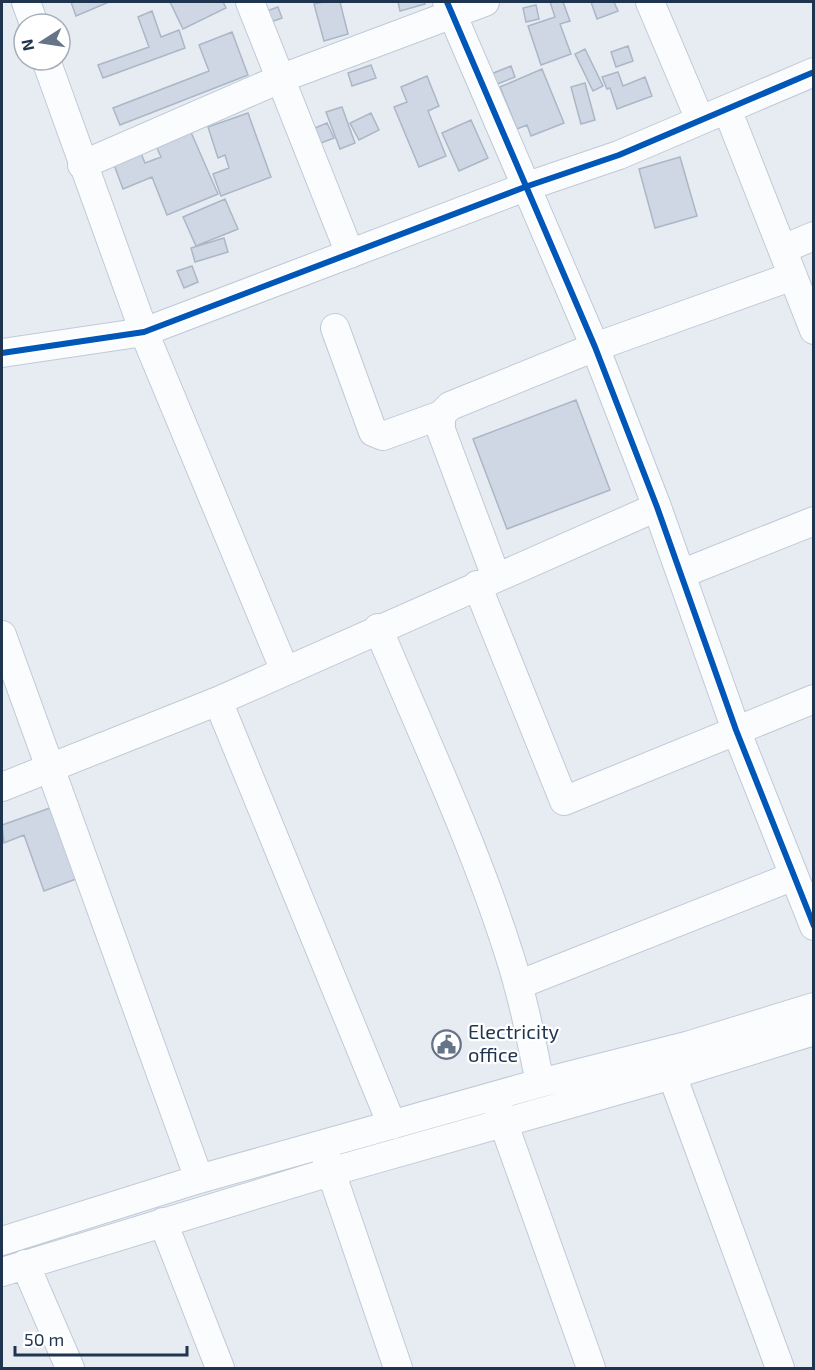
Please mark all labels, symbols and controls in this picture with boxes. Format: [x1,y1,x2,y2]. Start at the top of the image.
north arrow [12,12,72,72]
text: N [16,38,37,53]
place label: Electricity office [468,1019,560,1066]
public building icon: Electricity office [431,1028,463,1060]
scale bar [15,1319,188,1357]
text: 50 m [24,1328,64,1350]

